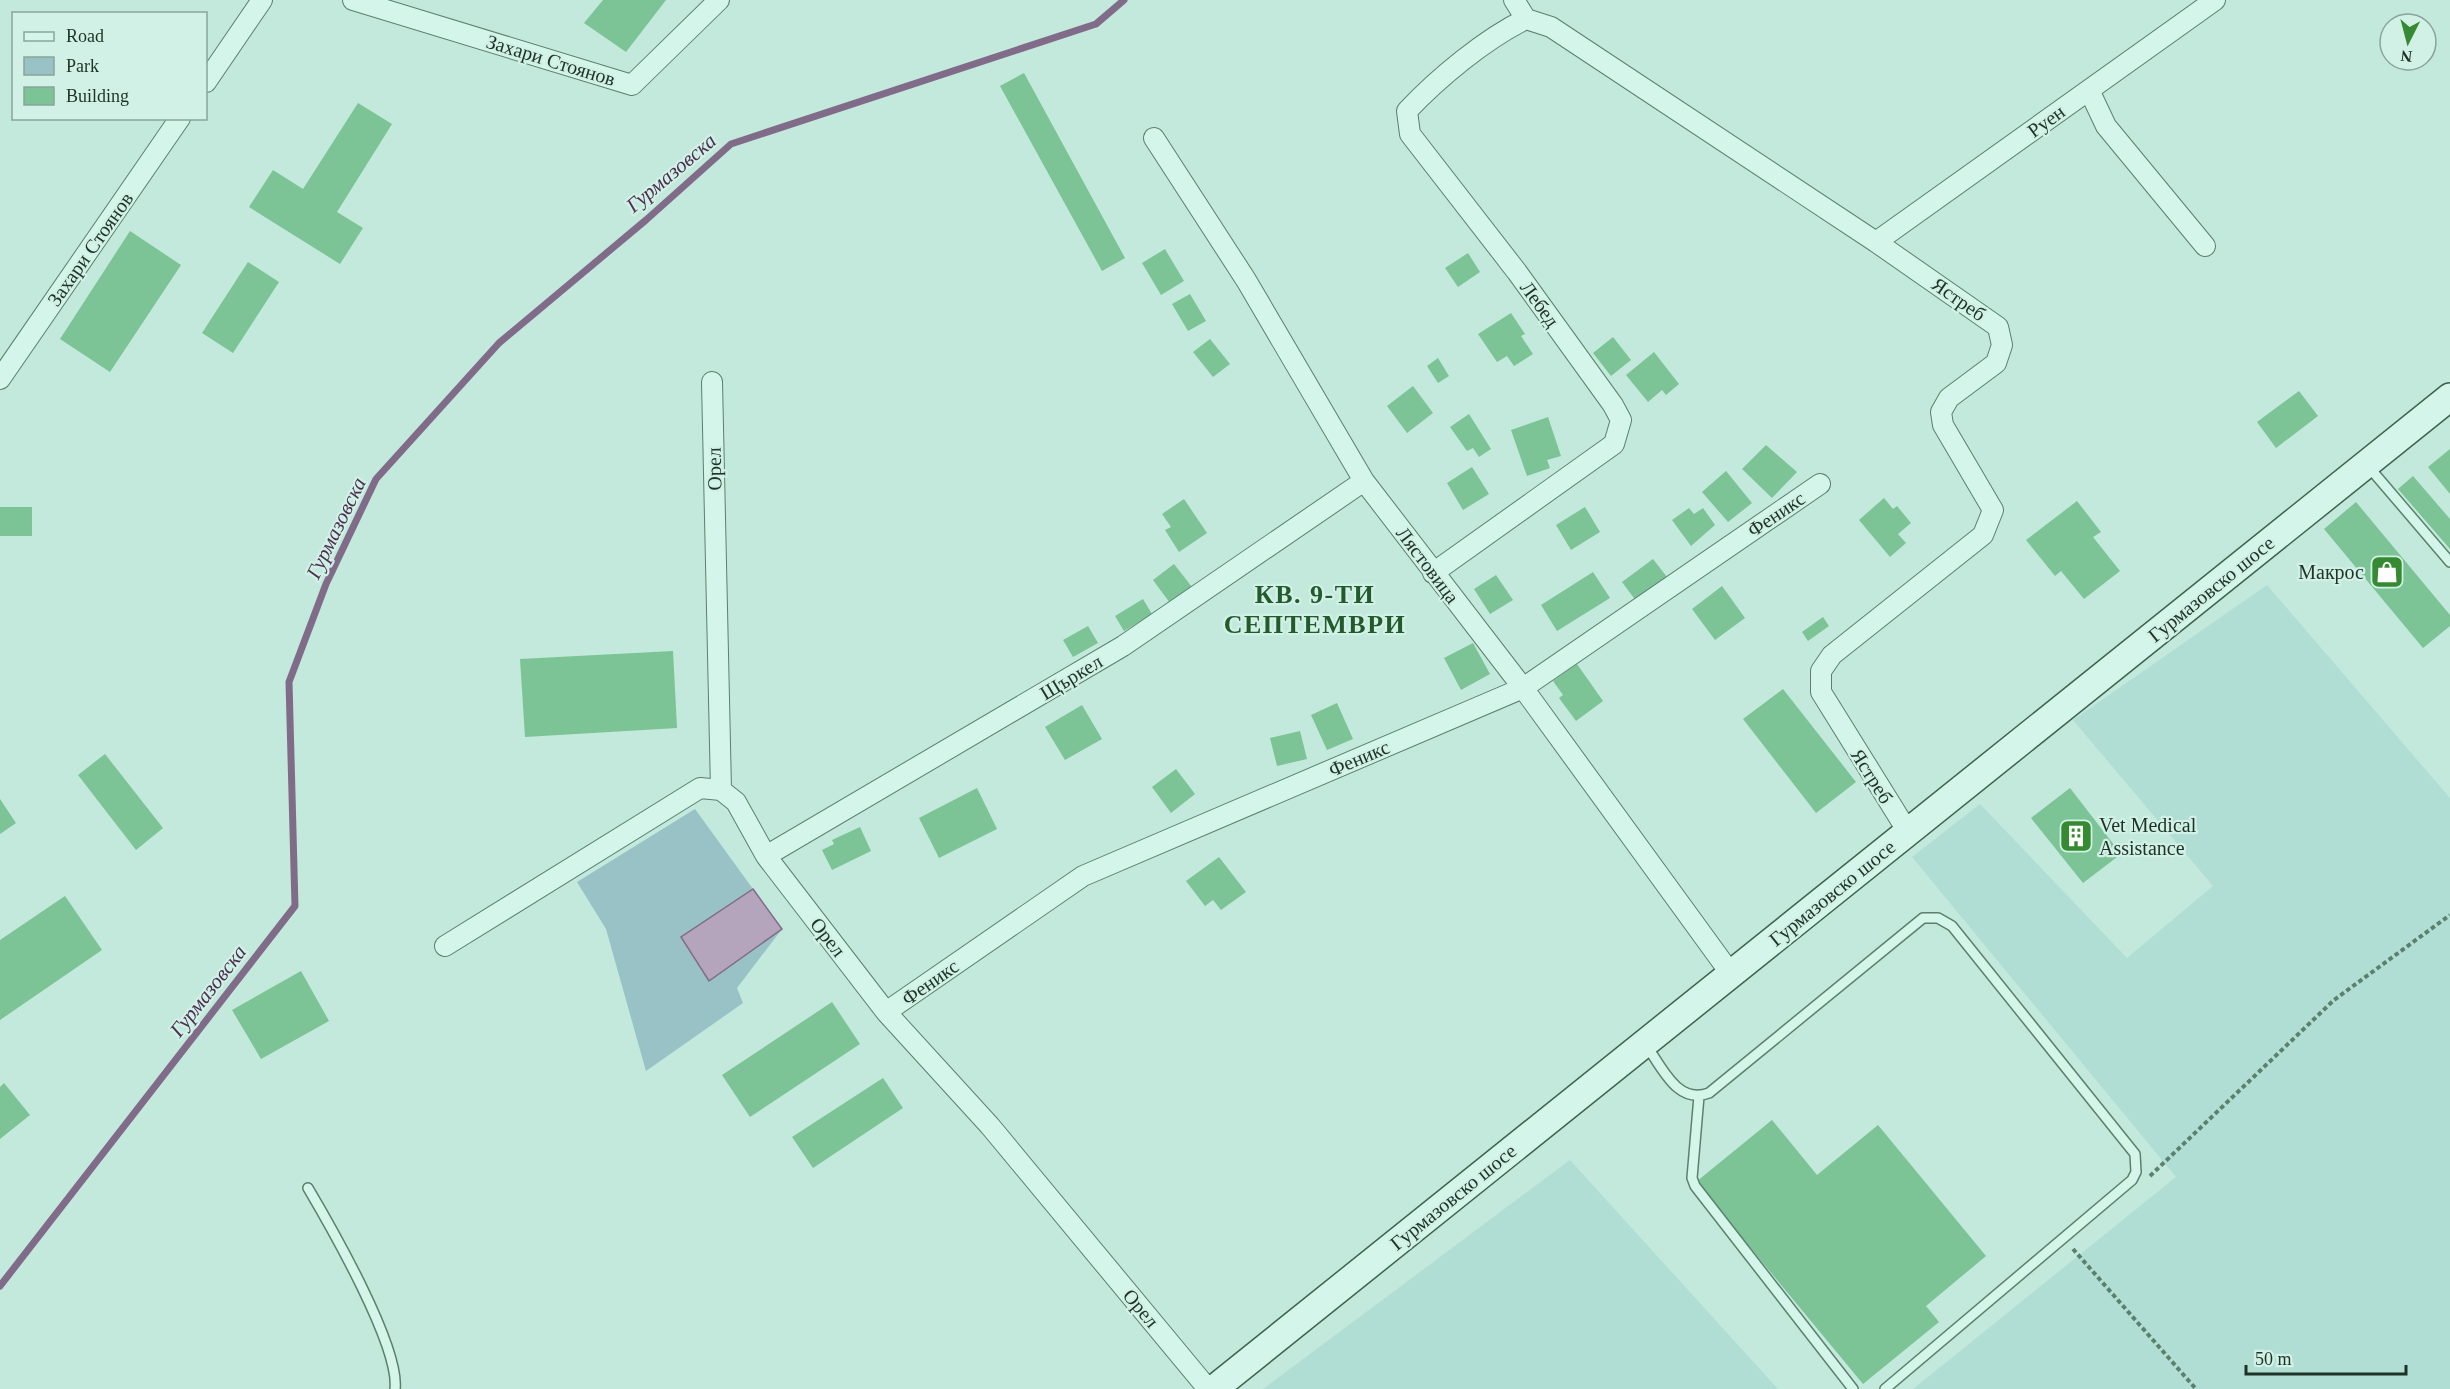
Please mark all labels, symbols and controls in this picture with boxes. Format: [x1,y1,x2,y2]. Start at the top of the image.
legend [12,12,207,120]
north arrow [2378,12,2438,72]
text: Road [66,26,104,46]
street label: Захари Стоянов [484,30,618,91]
text: N [2399,47,2413,65]
text: Park [66,56,99,76]
text: Building [66,86,129,106]
street label: Руен [2023,100,2070,143]
water label: Гурмазовска [620,129,721,218]
street label: Захари Стоянов [43,188,138,311]
street label: Ястреб [1927,273,1990,326]
street label: Лебед [1515,277,1564,332]
street label: Орел [703,447,726,491]
water label: Гурмазовска [301,473,371,584]
street label: Феникс [1743,487,1809,541]
street label: Лястовица [1391,523,1464,608]
street label: Гурмазовско шосе [2144,531,2279,647]
shop icon: Макрос [2369,554,2405,590]
place label: Макрос [2298,561,2364,584]
district label: КВ. 9-ТИ СЕПТЕМВРИ [1224,580,1406,639]
street label: Щъркел [1036,650,1107,705]
street label: Феникс [1325,735,1393,781]
street label: Ястреб [1846,745,1897,808]
place label: Vet Medical Assistance [2099,814,2197,859]
building icon: Vet Medical Assistance [2058,818,2094,854]
street label: Гурмазовско шосе [1765,835,1900,951]
street label: Орел [805,913,850,961]
water label: Гурмазовска [164,940,251,1042]
street label: Феникс [897,955,963,1009]
street label: Гурмазовско шосе [1386,1139,1521,1255]
street label: Орел [1118,1284,1163,1332]
scale bar [2246,1338,2406,1376]
text: 50 m [2255,1349,2292,1369]

